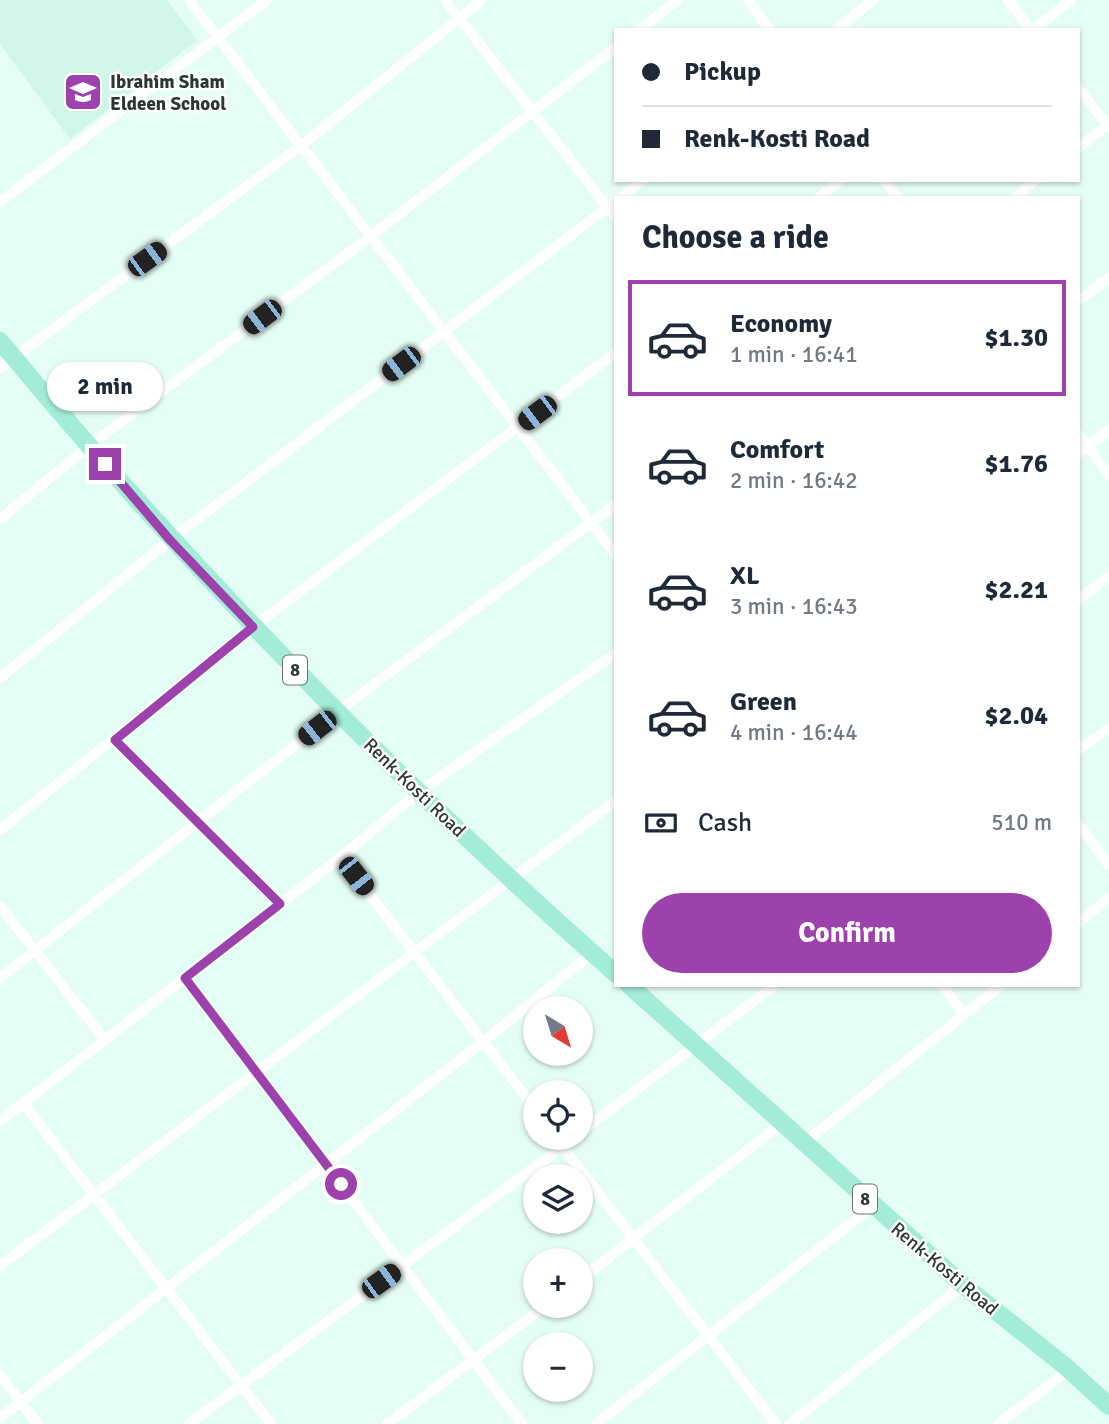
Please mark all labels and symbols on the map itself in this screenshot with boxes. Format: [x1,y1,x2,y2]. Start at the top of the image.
place label: Ibrahim Sham Eldeen School [110,70,226,116]
school or university icon: Ibrahim Sham Eldeen School [62,71,104,113]
car [124,238,171,280]
car [239,296,286,338]
car [378,343,425,385]
callout: 2 min [47,363,163,412]
car [514,392,561,434]
route end [89,448,121,480]
road number: 8 [283,656,307,684]
car [294,707,341,749]
street label: Renk-Kosti Road [358,733,470,842]
car [335,853,378,899]
north arrow [523,996,593,1066]
route start [325,1168,357,1200]
road number: 8 [853,1184,877,1214]
street label: Renk-Kosti Road [886,1217,1003,1321]
car [358,1260,405,1302]

